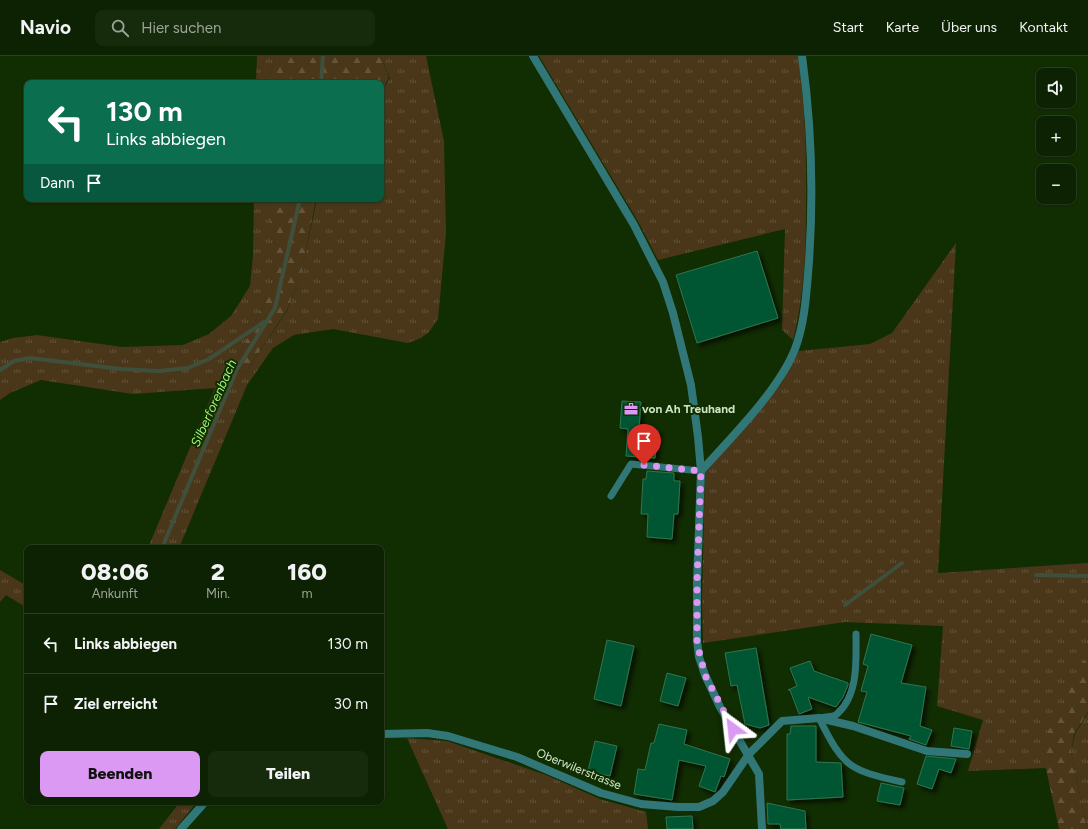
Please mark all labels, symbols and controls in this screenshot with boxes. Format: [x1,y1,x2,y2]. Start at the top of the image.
search box [95,10,375,46]
text: Navio [20,16,71,39]
icon: search [109,17,131,39]
text: Hier suchen [141,19,221,37]
text: Start [833,19,864,36]
text: Karte [886,19,919,36]
text: Über uns [941,19,997,36]
text: Kontakt [1019,19,1068,36]
map controls [1036,68,1076,204]
button: sound [1036,68,1076,108]
text: 130 m [106,94,183,128]
icon: left [40,96,92,148]
button: + [1036,116,1076,156]
text: Links abbiegen [106,128,226,150]
button: − [1036,164,1076,204]
icon: arrive [83,172,105,194]
text: Dann [40,174,75,192]
water label: Silberforenbach [188,357,239,449]
office icon: von Ah Treuhand [623,401,639,417]
place label: von Ah Treuhand [642,402,735,416]
pin [627,424,661,465]
icon: arrive [633,430,655,452]
text: 08:06 [81,557,149,586]
text: 2 [211,557,225,586]
text: 160 [287,557,327,586]
text: Ankunft [92,586,138,601]
text: Min. [206,586,230,601]
text: m [301,586,312,601]
icon: left [40,633,62,655]
text: Links abbiegen [74,635,177,653]
text: 130 m [328,635,368,653]
icon: arrive [40,693,62,715]
text: Ziel erreicht [74,695,158,713]
text: 30 m [334,695,368,713]
position arrow [712,708,754,750]
street label: Oberwilerstrasse [534,746,624,793]
button: Beenden [40,751,200,797]
button: Teilen [208,751,368,797]

